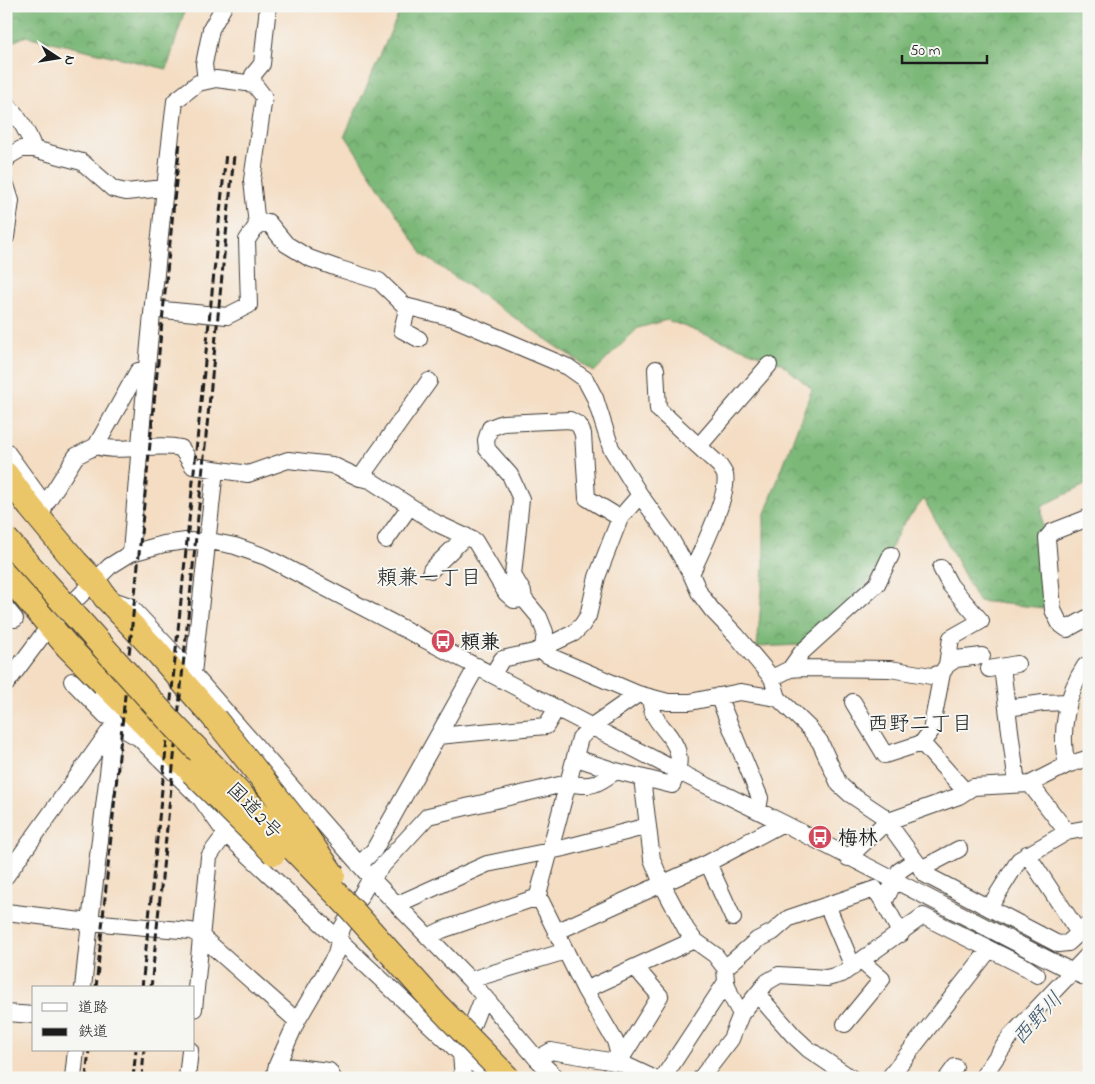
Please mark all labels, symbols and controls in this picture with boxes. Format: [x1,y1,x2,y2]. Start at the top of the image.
north arrow [32,32,82,82]
scale bar [902,32,988,64]
text: 50 m [910,40,941,62]
text: N [58,54,81,67]
district label: 頼兼一丁目 [377,564,482,594]
bus stop icon: 頼兼 [430,628,456,654]
place label: 頼兼 [460,629,500,658]
district label: 西野二丁目 [868,710,973,740]
street label: 国道2号 [218,777,288,847]
bus stop icon: 梅林 [807,824,833,850]
place label: 梅林 [838,825,878,854]
legend [32,986,195,1052]
water label: 西野川 [1006,986,1071,1053]
text: 道路 [78,997,108,1019]
text: 鉄道 [78,1021,108,1043]

